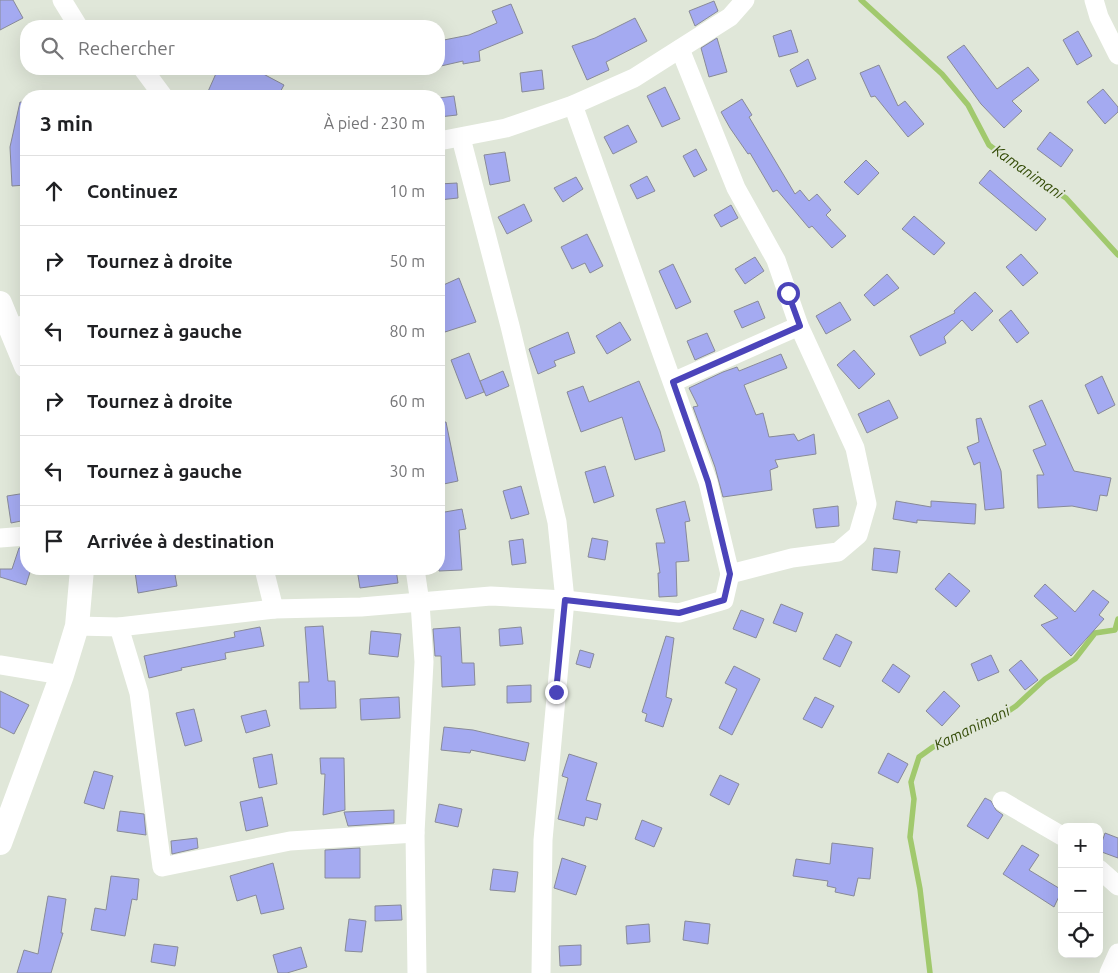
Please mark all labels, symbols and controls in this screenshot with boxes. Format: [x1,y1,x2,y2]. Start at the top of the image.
search box [20,20,445,75]
icon: search [38,34,66,62]
text: Rechercher [78,37,175,59]
text: 3 min [40,111,93,135]
text: À pied · 230 m [324,114,425,132]
water label: Kamanimani [990,141,1068,203]
icon: ahead [40,177,68,205]
text: Continuez [87,180,177,202]
text: 10 m [389,182,425,200]
icon: right [40,247,68,275]
text: Tournez à droite [87,250,233,272]
text: 50 m [389,252,425,270]
route start [777,282,800,305]
icon: left [40,317,68,345]
text: Tournez à gauche [87,320,242,342]
text: 80 m [389,322,425,340]
icon: right [40,387,68,415]
text: Tournez à droite [87,390,233,412]
text: 60 m [389,392,425,410]
icon: left [40,457,68,485]
text: Tournez à gauche [87,460,242,482]
text: 30 m [389,462,425,480]
icon: arrive [40,527,68,555]
text: Arrivée à destination [87,530,274,552]
route end [545,681,568,704]
water label: Kamanimani [931,701,1014,753]
map controls [1058,823,1103,958]
button: + [1058,823,1103,868]
button: − [1058,868,1103,913]
button: locate [1058,913,1103,958]

